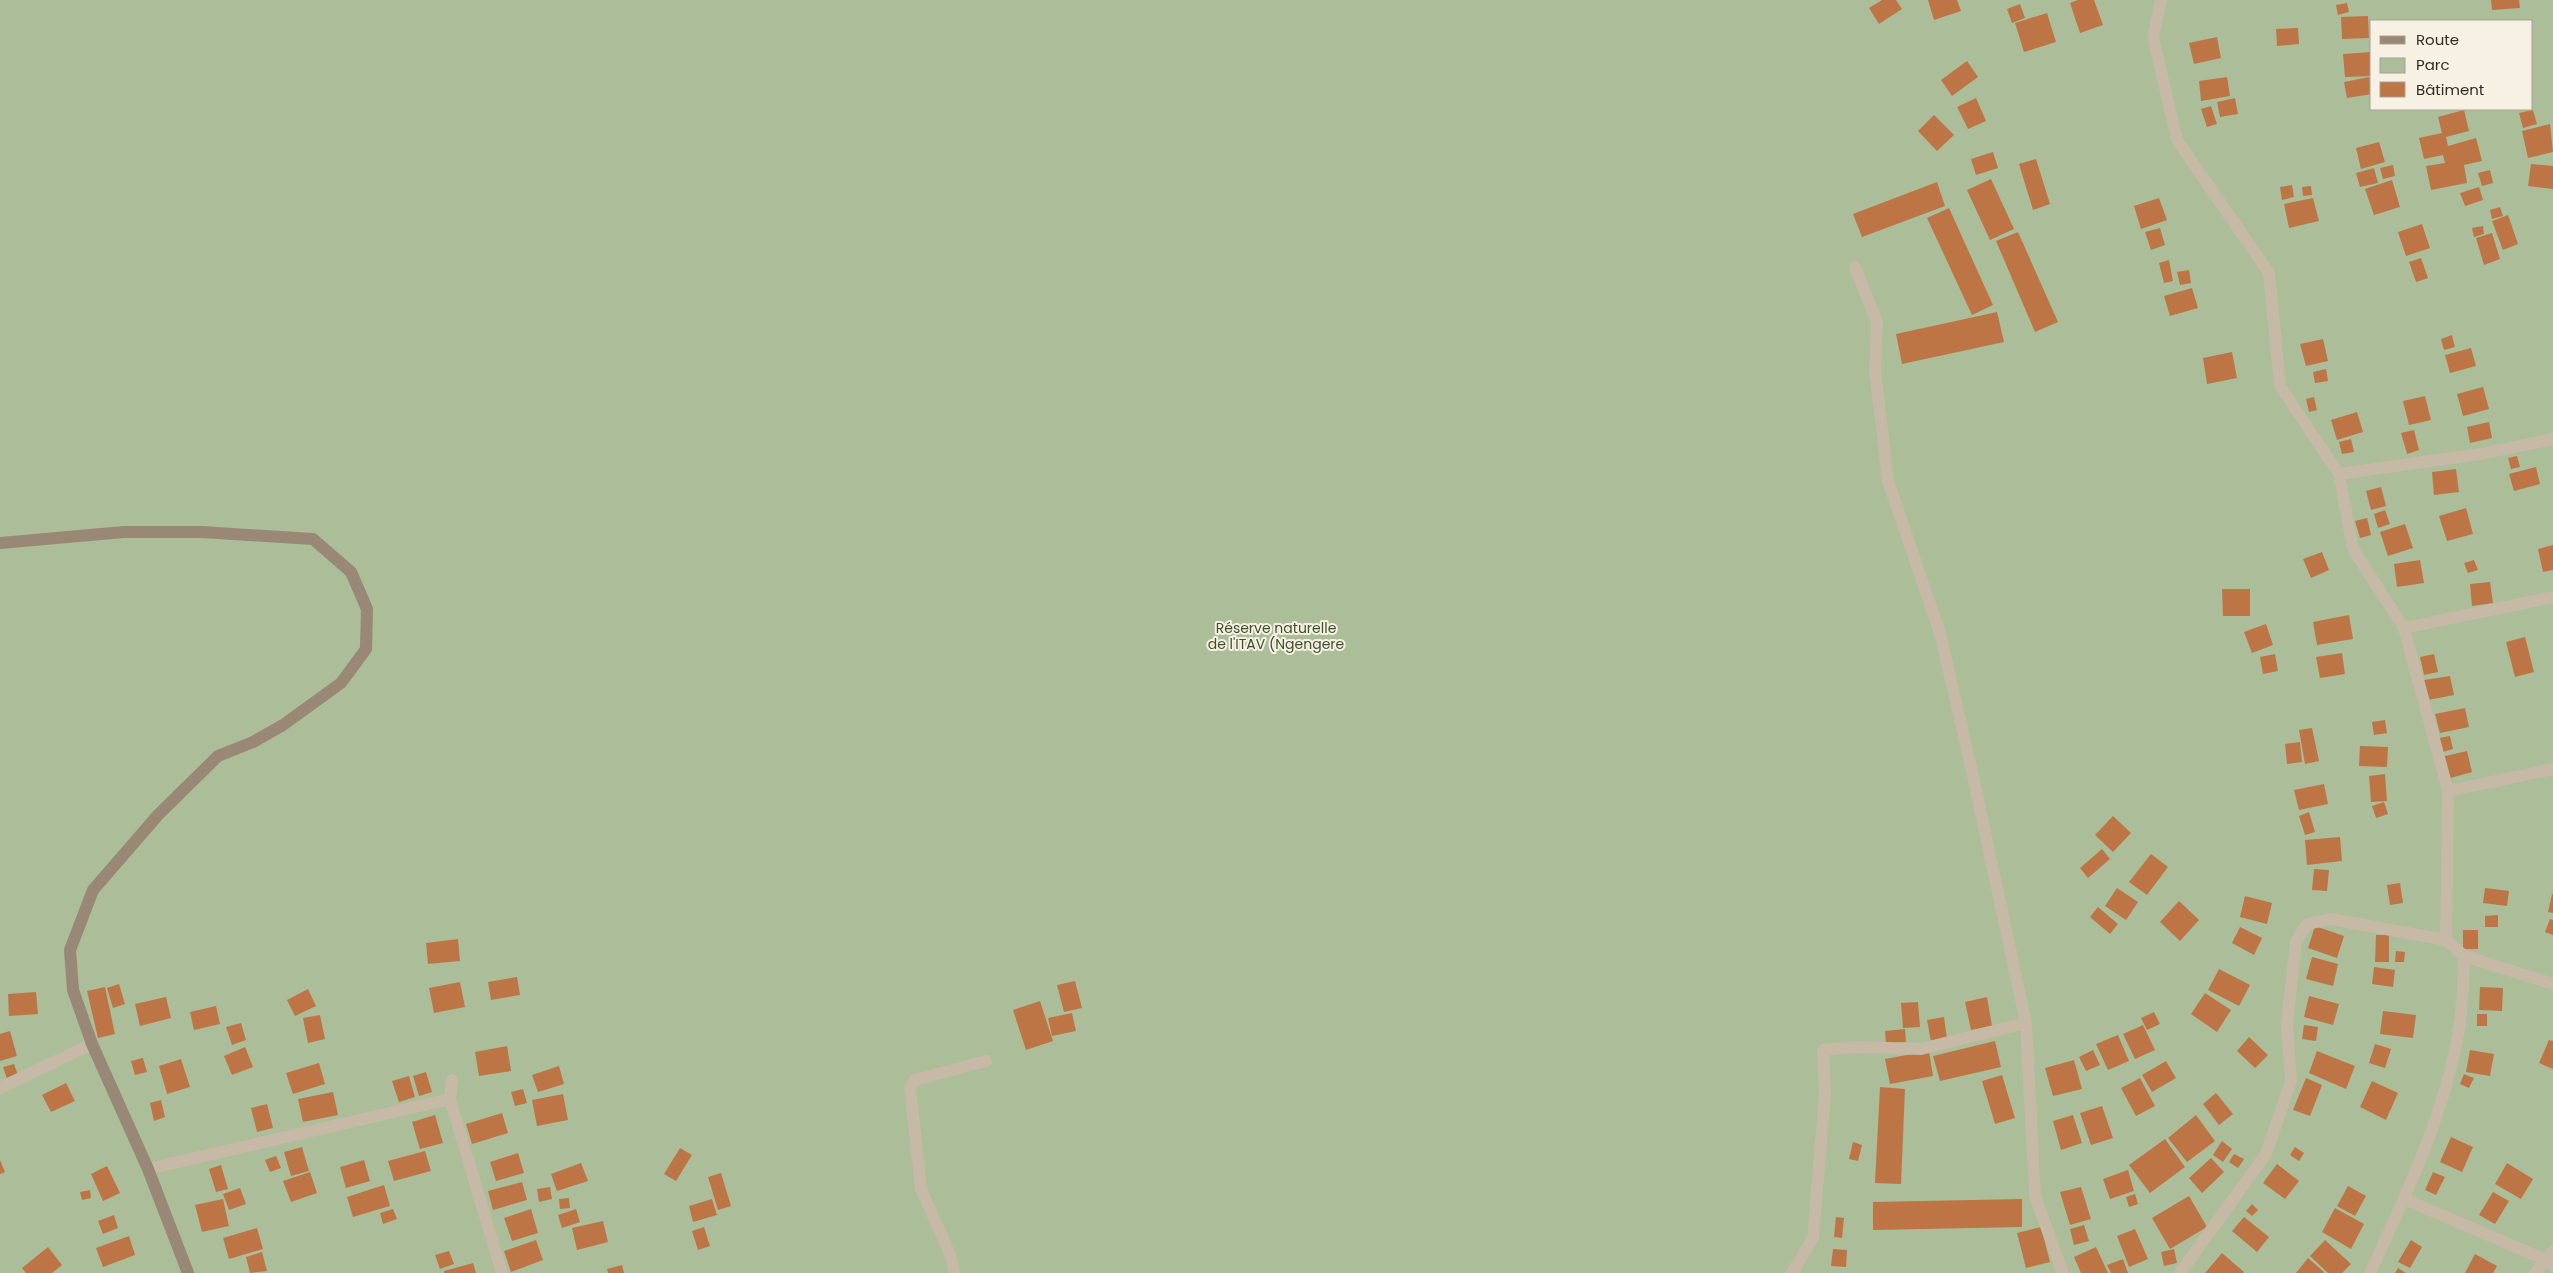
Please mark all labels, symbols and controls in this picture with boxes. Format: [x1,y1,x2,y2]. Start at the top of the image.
legend [2370,20,2533,110]
text: Route [2416,29,2459,50]
text: Parc [2416,54,2450,75]
text: Bâtiment [2416,79,2484,100]
park label: Réserve naturelle de l'ITAV (Ngengere [1208,618,1345,654]

